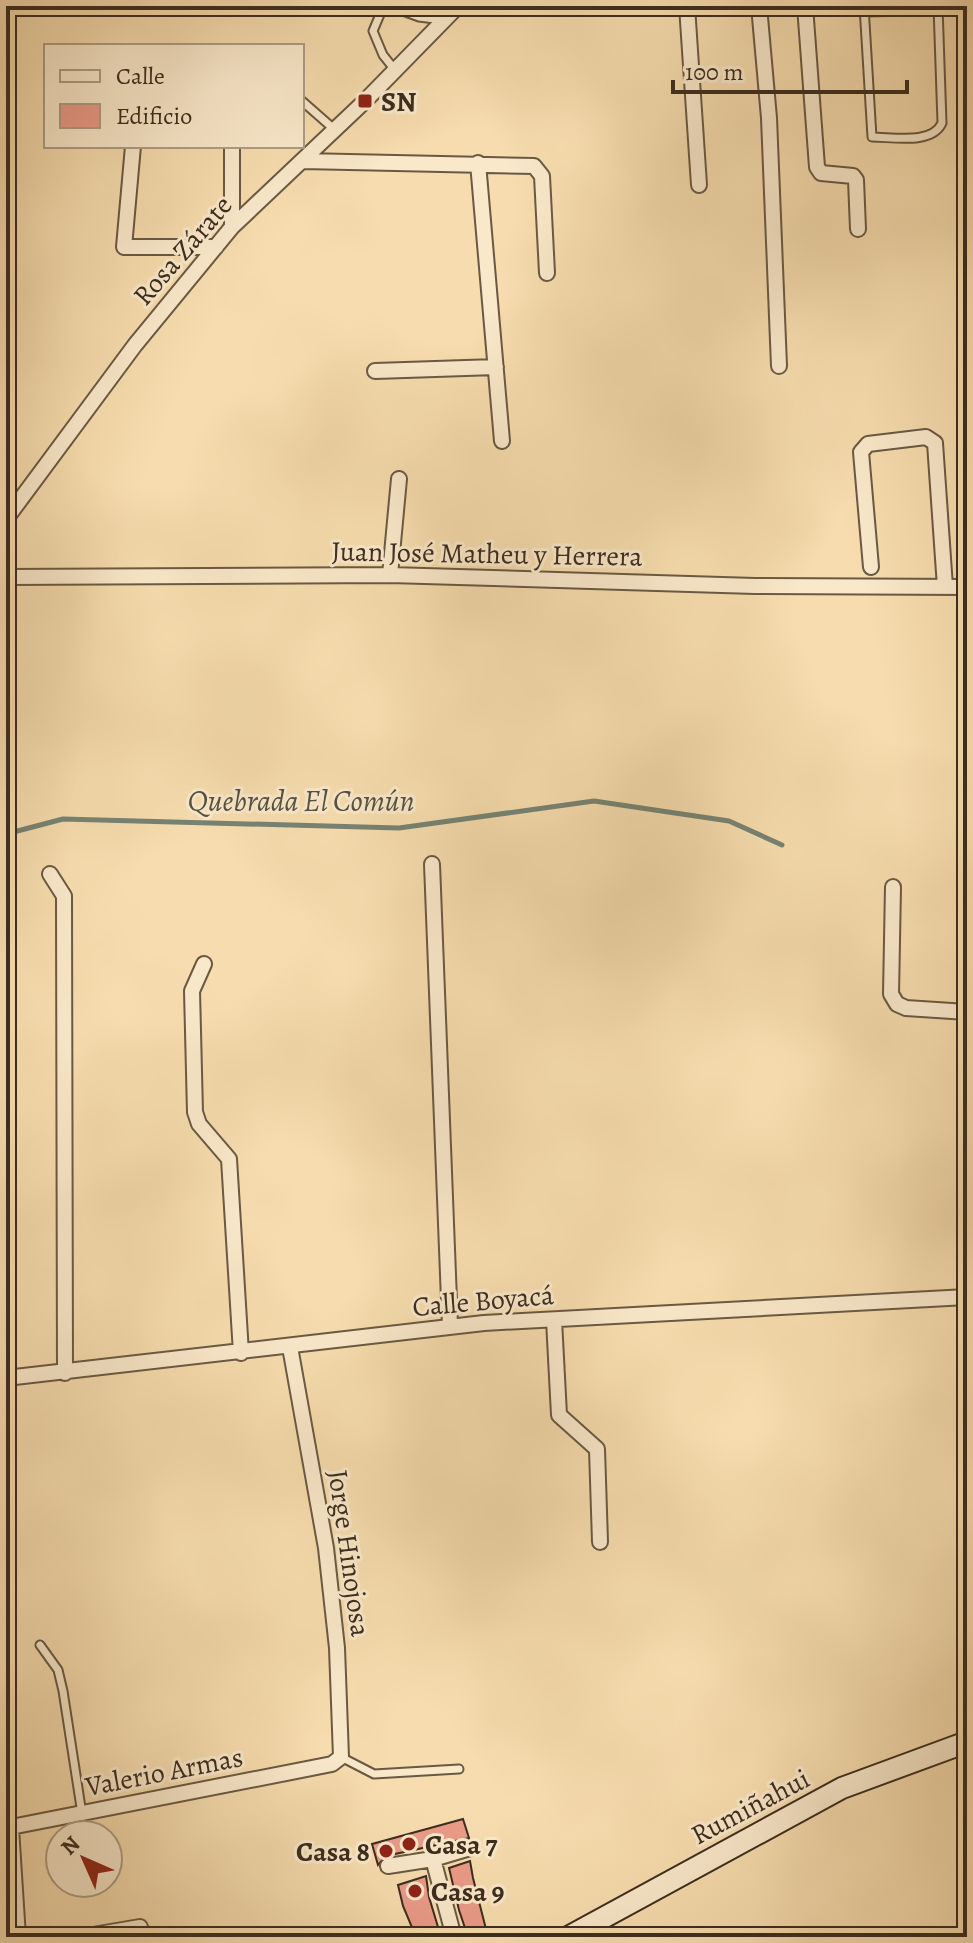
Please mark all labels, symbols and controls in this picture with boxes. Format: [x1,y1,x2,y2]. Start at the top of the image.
legend [44,44,304,148]
scale bar [673,44,907,94]
text: 100 m [685,56,744,88]
text: Calle [116,60,165,92]
place label: SN [381,83,416,121]
marker: SN [356,92,374,110]
text: Edificio [116,100,192,132]
street label: Rosa Zárate [124,188,241,314]
street label: Juan José Matheu y Herrera [331,532,643,576]
water label: Quebrada El Común [188,781,414,821]
street label: Calle Boyacá [411,1276,555,1326]
street label: Jorge Hinojosa [318,1467,380,1639]
street label: Valerio Armas [81,1738,246,1806]
street label: Rumiñahui [684,1760,817,1854]
north arrow [44,1819,124,1899]
place label: Casa 7 [425,1826,498,1864]
text: N [54,1829,87,1862]
place label: Casa 8 [296,1833,370,1871]
marker: Casa 7 [400,1835,418,1853]
marker: Casa 8 [377,1842,395,1860]
place label: Casa 9 [431,1873,505,1911]
marker: Casa 9 [406,1882,424,1900]

